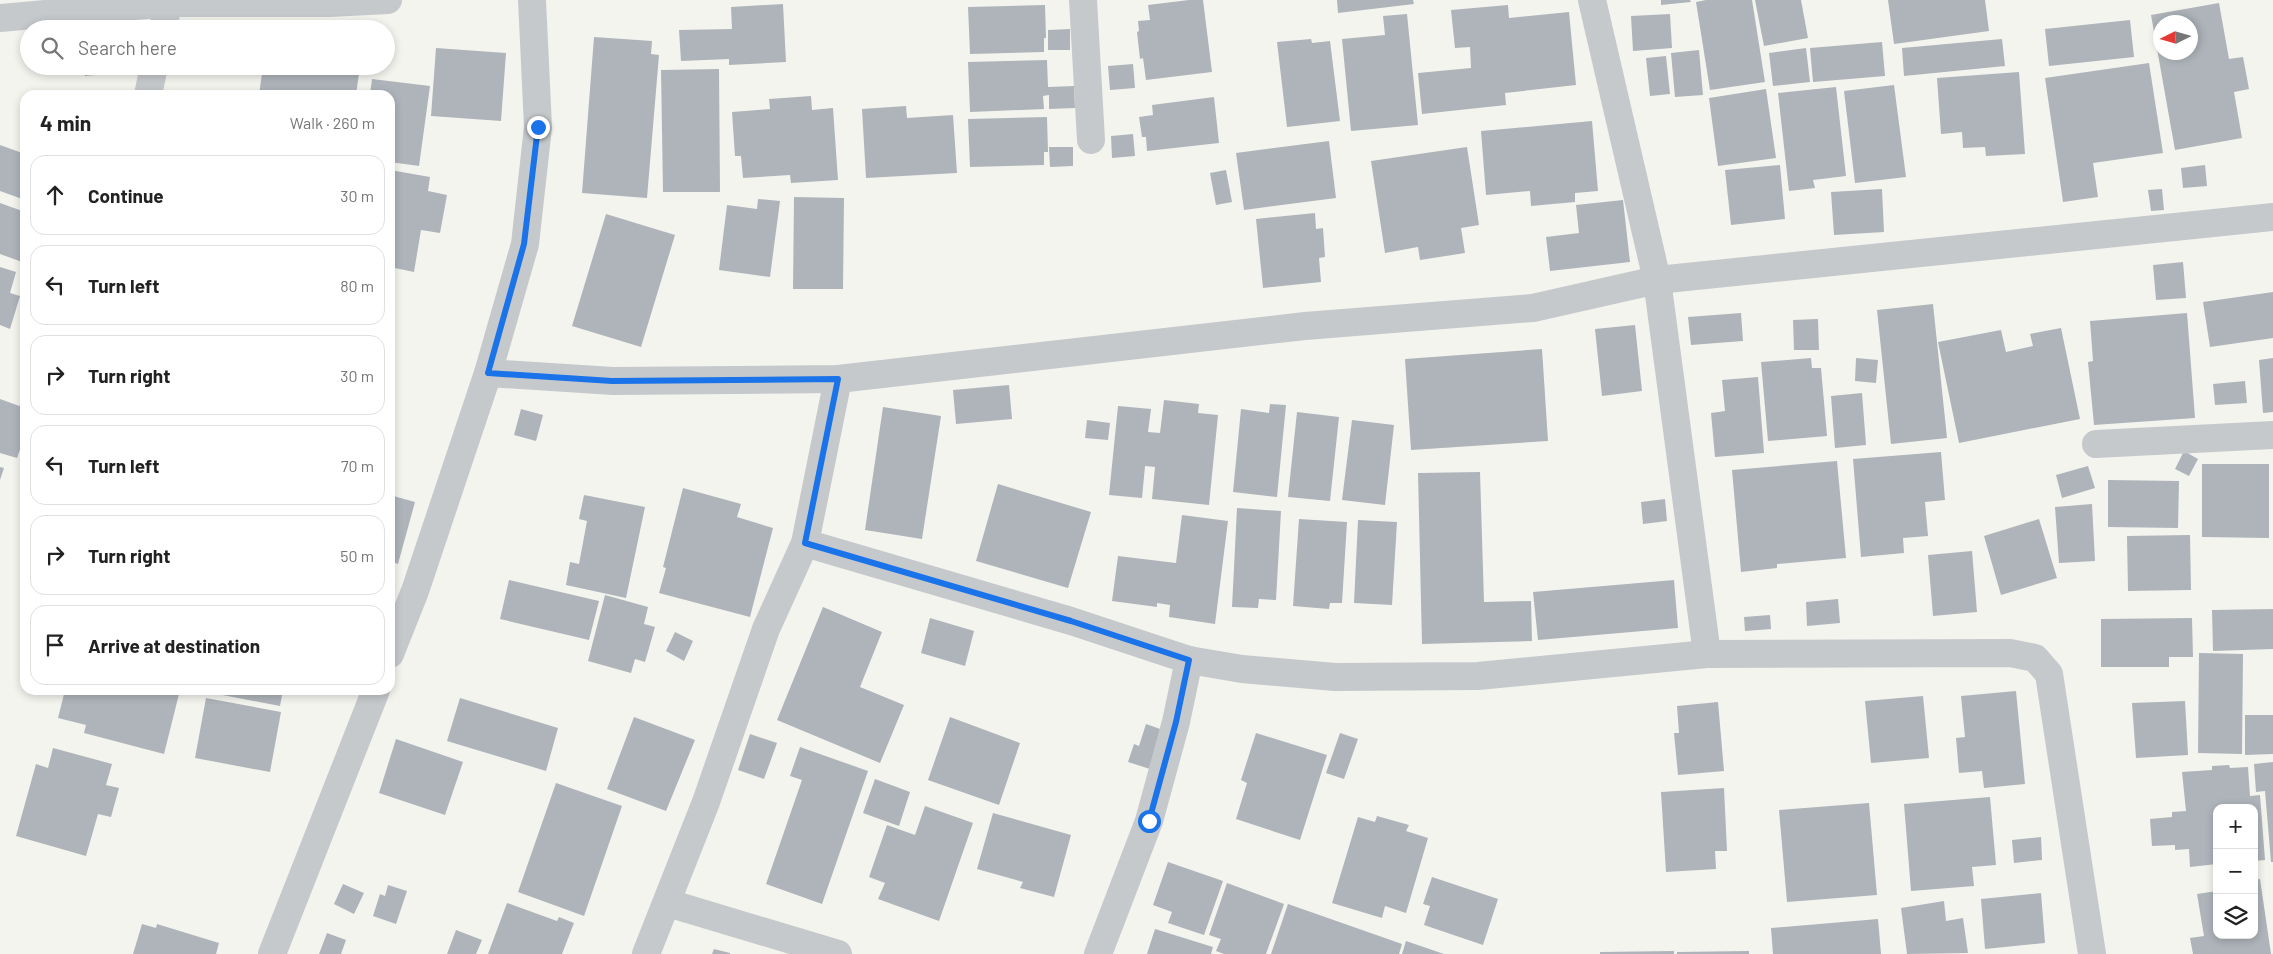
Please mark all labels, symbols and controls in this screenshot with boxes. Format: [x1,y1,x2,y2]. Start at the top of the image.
north arrow [2153,15,2198,60]
search box [20,20,395,75]
icon: search [38,34,66,62]
text: Search here [78,36,177,59]
text: 4 min [40,110,91,135]
text: Walk · 260 m [290,113,375,132]
route end [527,116,550,139]
icon: ahead [41,181,69,209]
text: Continue [88,184,164,207]
text: 30 m [340,186,374,205]
icon: left [41,271,69,299]
text: Turn left [88,274,159,297]
text: 80 m [340,276,374,295]
icon: right [41,361,69,389]
text: Turn right [88,364,170,387]
text: 30 m [340,366,374,385]
icon: left [41,451,69,479]
text: Turn left [88,454,159,477]
text: 70 m [341,456,374,475]
icon: right [41,541,69,569]
text: Turn right [88,544,170,567]
text: 50 m [340,546,374,565]
icon: arrive [41,631,69,659]
text: Arrive at destination [88,634,260,657]
map controls [2213,804,2258,939]
button: + [2213,804,2258,849]
route start [1138,810,1161,833]
button: − [2213,849,2258,894]
button: layers [2213,894,2258,939]

